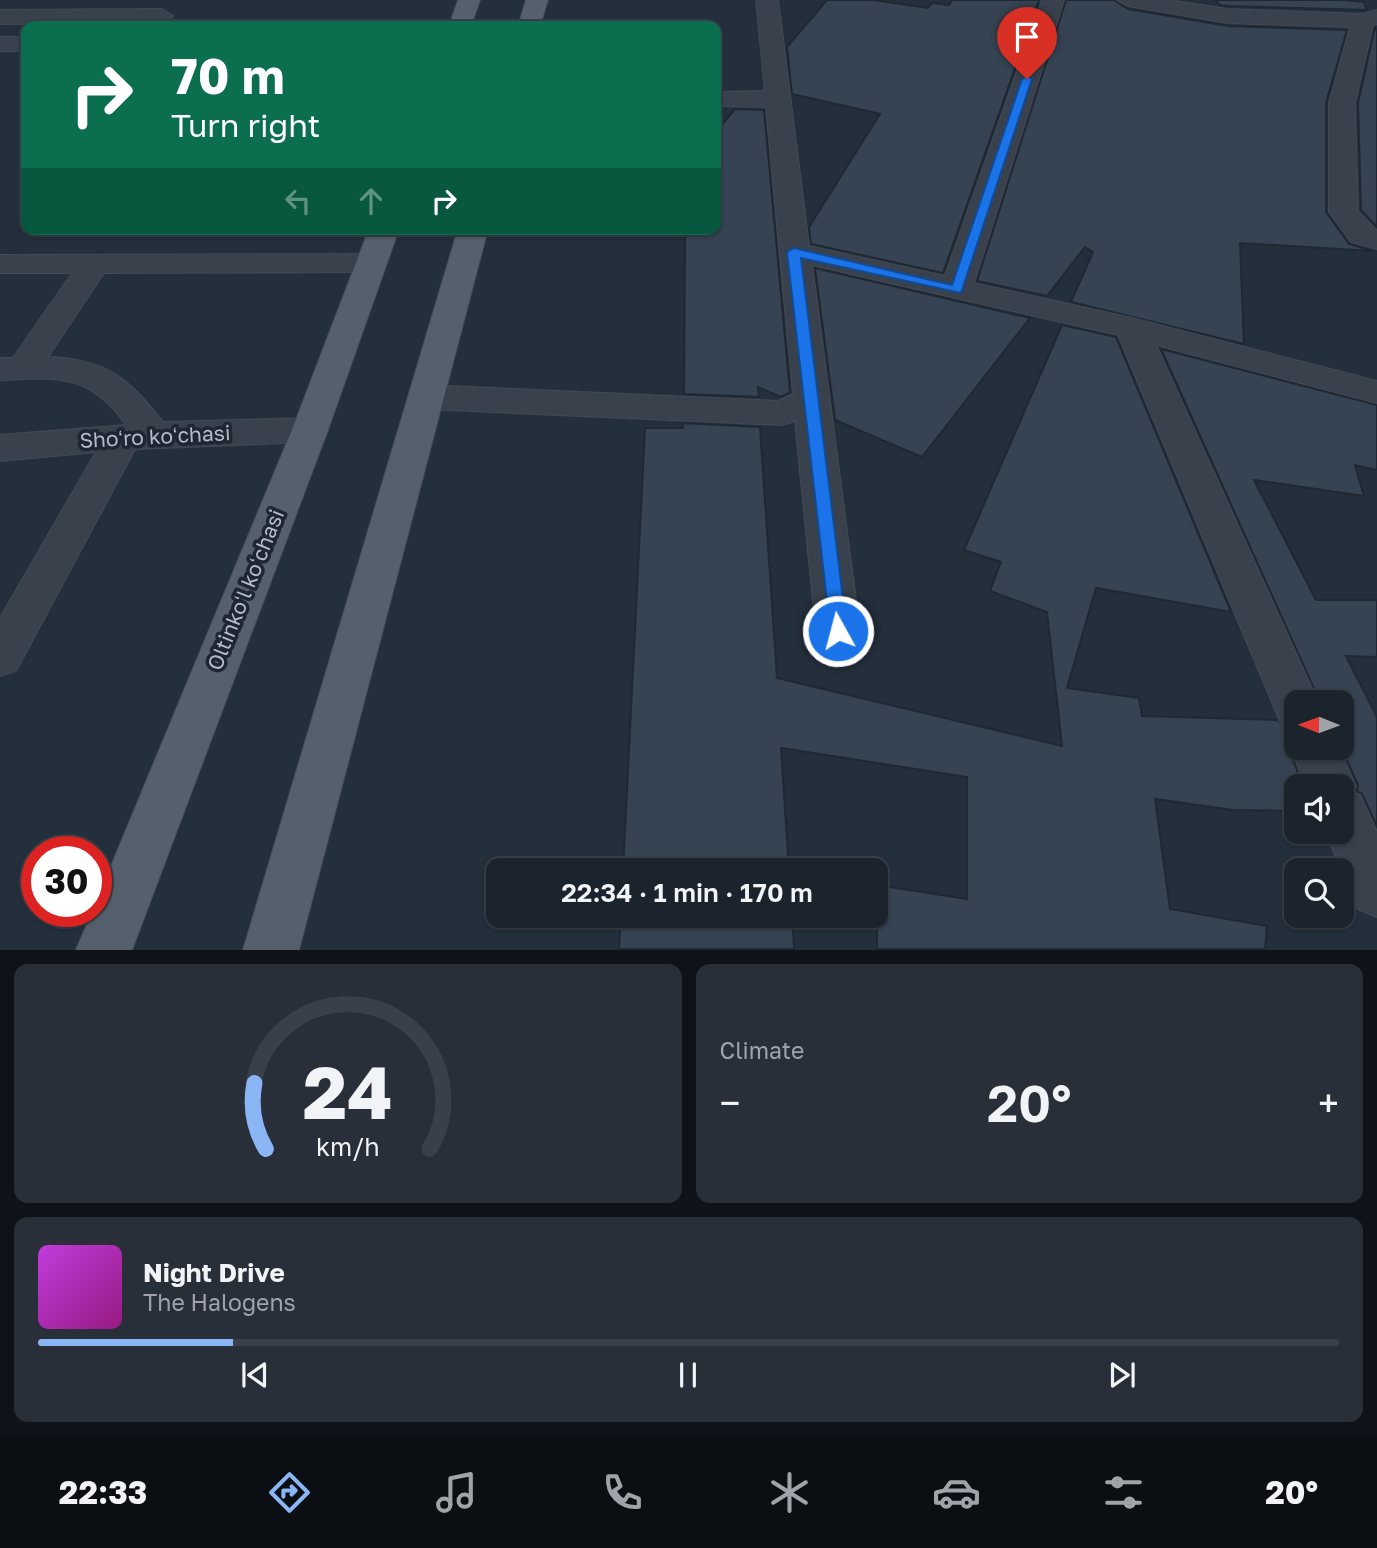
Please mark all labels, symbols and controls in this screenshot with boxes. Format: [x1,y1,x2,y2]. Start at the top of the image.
pin [997,7,1057,79]
icon: arrive [1008,18,1046,56]
text: 70 m [171,46,285,105]
icon: right [56,49,147,140]
text: Turn right [171,106,320,144]
icon: left [279,182,317,220]
icon: ahead [352,182,390,220]
icon: right [425,182,463,220]
street label: Shoʻro koʻchasi [79,419,231,453]
street label: Oltinkoʻl koʻchasi [201,505,289,674]
position arrow [801,594,875,668]
north arrow [1284,690,1354,760]
map controls [1284,690,1354,928]
button: sound [1284,774,1354,844]
speed limit sign: 30 [21,836,112,927]
button: search [1284,858,1354,928]
text: 22:34 · 1 min · 170 m [561,877,813,908]
text: Climate [720,1036,804,1064]
text: 24 [303,1049,393,1136]
text: 20° [987,1071,1072,1133]
text: − [720,1080,740,1125]
text: + [1318,1080,1339,1125]
text: km/h [316,1131,380,1162]
text: Night Drive [143,1257,285,1288]
text: The Halogens [143,1288,296,1316]
icon: previous [236,1356,274,1394]
icon: pause [669,1356,707,1394]
icon: next [1103,1356,1141,1394]
icon: directions [265,1468,314,1517]
icon: music [432,1468,481,1517]
icon: phone [598,1468,647,1517]
icon: climate [765,1468,814,1517]
icon: car [932,1468,981,1517]
icon: filters [1099,1468,1148,1517]
text: 22:33 [59,1473,147,1511]
text: 20° [1265,1473,1318,1511]

